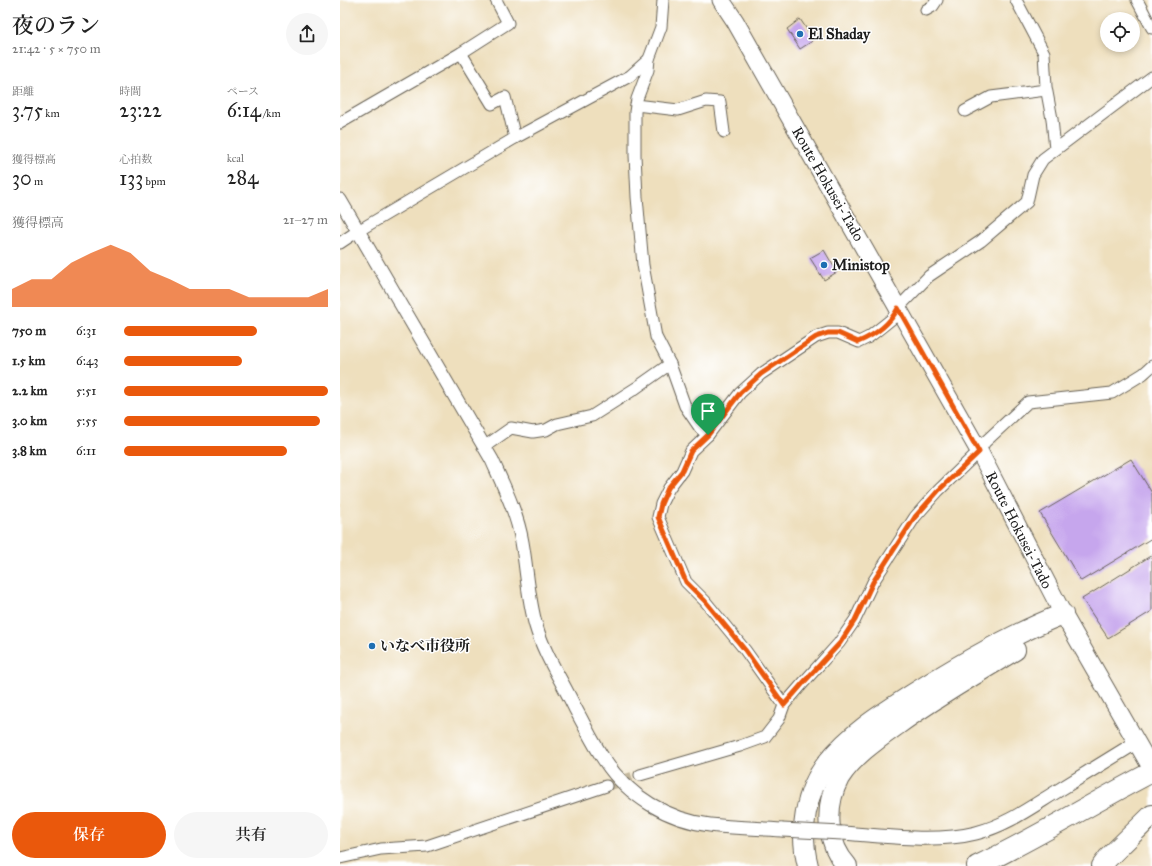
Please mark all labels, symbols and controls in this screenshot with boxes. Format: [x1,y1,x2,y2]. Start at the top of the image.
text: 夜のラン [12,12,100,39]
map controls [1100,12,1140,52]
button: locate [1100,12,1140,52]
button: share [286,13,328,55]
place label: El Shaday [808,25,871,44]
marker: El Shaday [795,29,805,39]
text: 21:42 · 5 × 750 m [12,41,101,57]
text: 距離 [12,85,34,98]
text: 時間 [119,85,141,98]
text: ペース [227,85,259,98]
text: 3.75 [12,98,43,122]
text: 23:22 [119,98,162,122]
text: 6:14 [227,98,261,122]
text: km [43,107,60,120]
text: /km [261,107,281,120]
street label: Route Hokusei-Tado [788,124,868,245]
text: kcal [227,152,244,165]
text: 獲得標高 [12,153,56,166]
text: 心拍数 [119,153,152,166]
text: 284 [227,165,258,189]
text: 30 [12,166,32,190]
text: 133 [119,166,143,190]
text: m [32,175,43,188]
text: bpm [143,175,166,188]
text: 21–27 m [283,212,328,228]
text: 獲得標高 [12,215,64,231]
place label: Ministop [832,256,890,275]
marker: Ministop [819,260,829,270]
text: 750 m [12,323,46,339]
text: 6:31 [76,323,96,339]
text: 1.5 km [12,353,45,369]
text: 6:43 [76,353,98,369]
text: 2.2 km [12,383,48,399]
text: 5:51 [76,383,97,399]
pin [691,394,725,435]
icon: arrive [697,400,719,422]
text: 3.0 km [12,413,47,429]
text: 5:55 [76,413,97,429]
text: 3.8 km [12,443,47,459]
text: 6:11 [76,443,96,459]
street label: Route Hokusei-Tado [982,468,1056,592]
place label: いなべ市役所 [380,637,470,655]
marker: いなべ市役所 [367,641,377,651]
button: 保存 [12,812,166,858]
button: 共有 [174,812,328,858]

